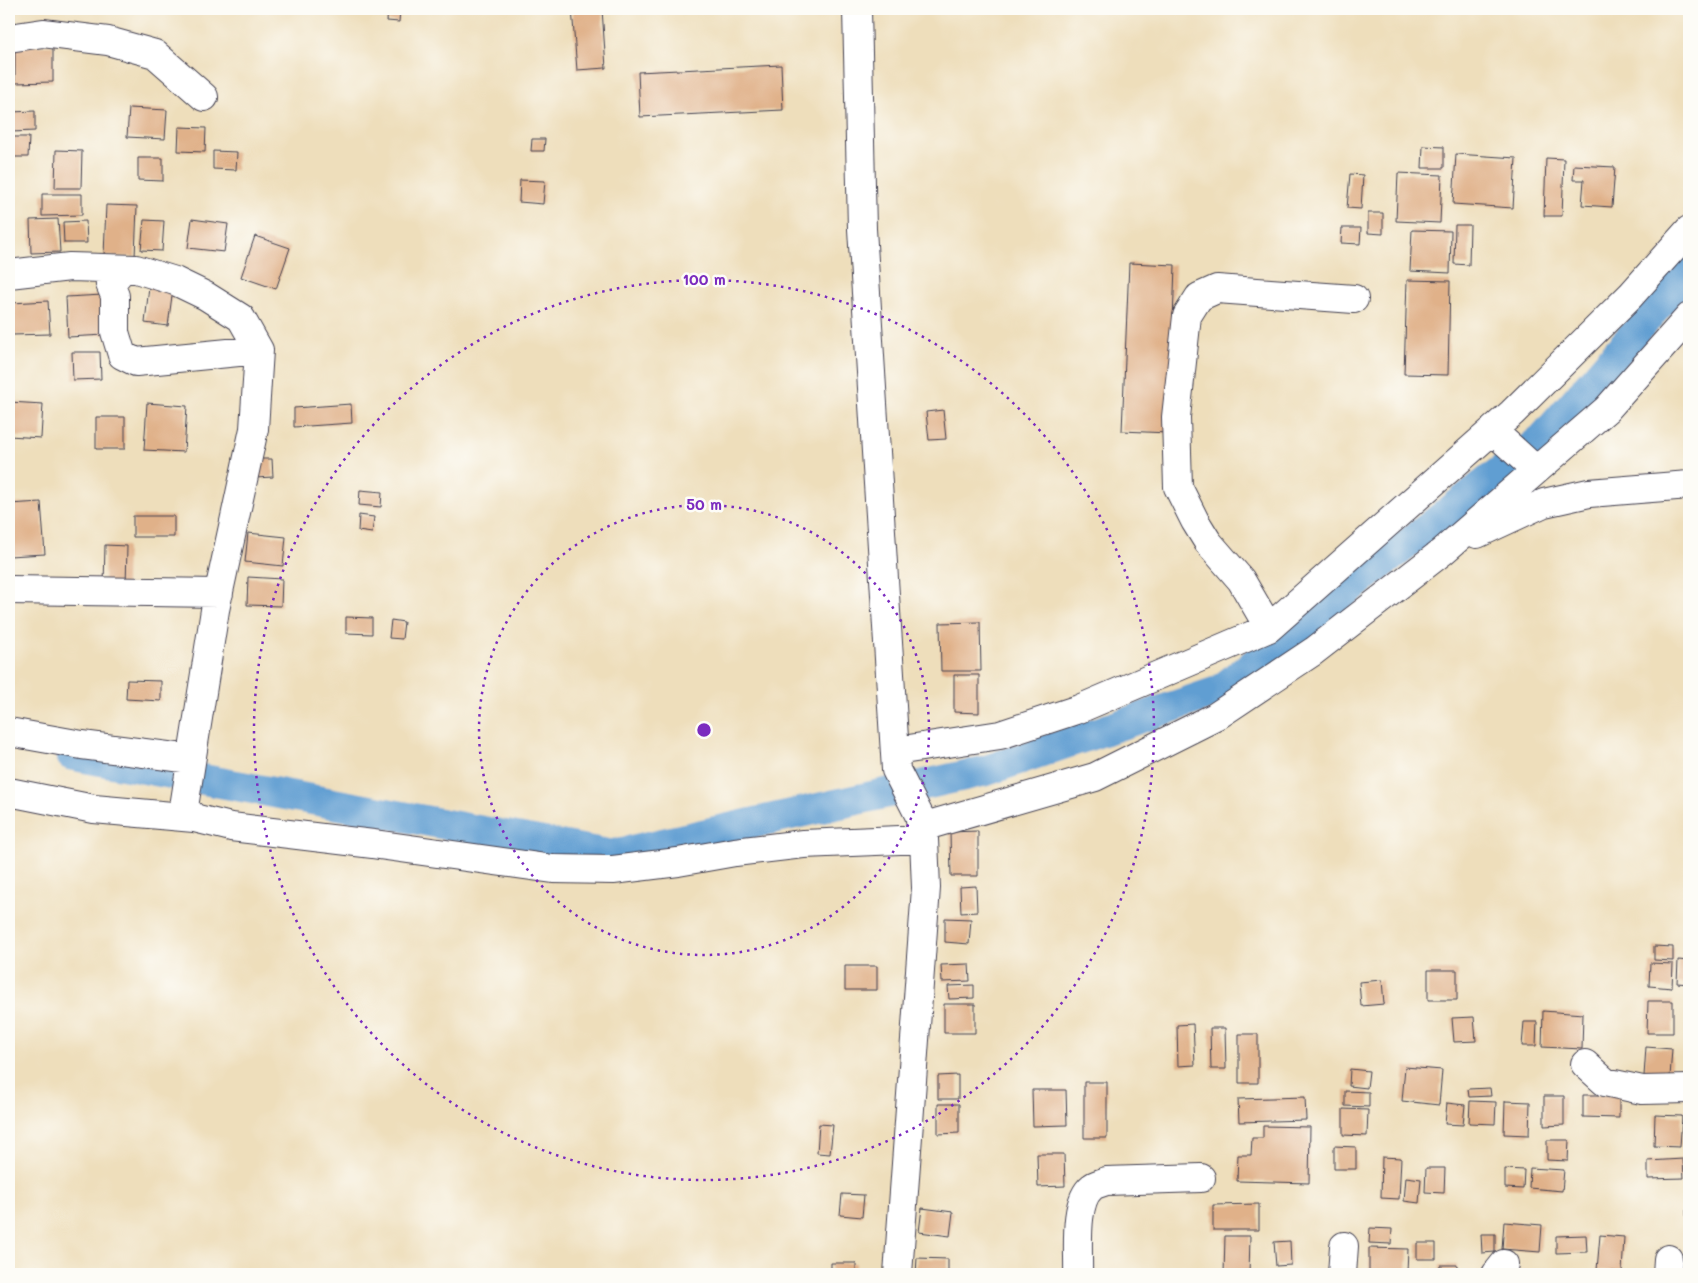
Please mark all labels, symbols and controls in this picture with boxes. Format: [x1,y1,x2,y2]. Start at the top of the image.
text: 100 m [682,269,726,289]
text: 50 m [686,494,722,514]
centre of rings [695,721,713,739]

